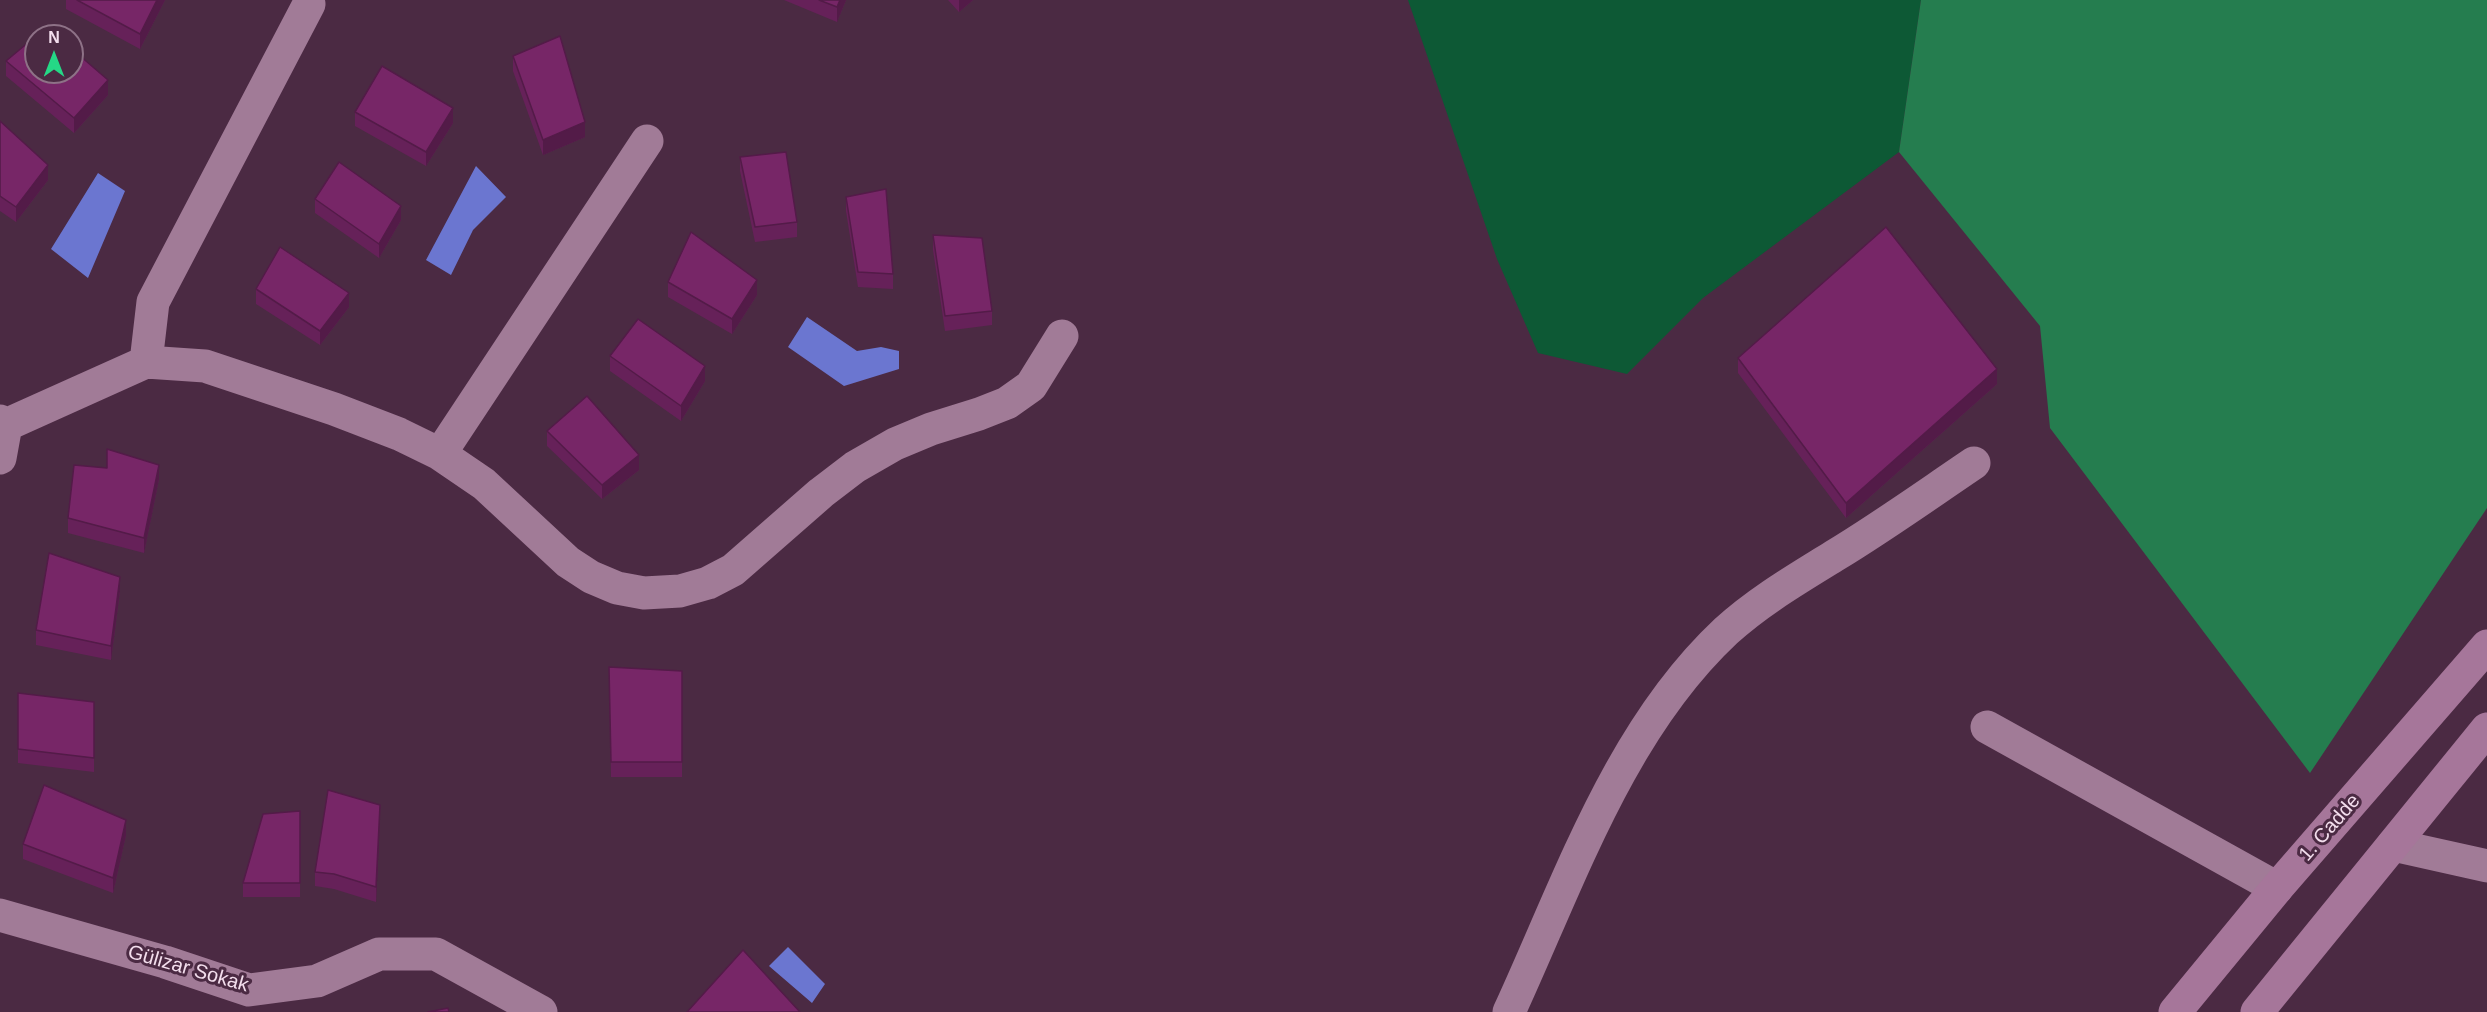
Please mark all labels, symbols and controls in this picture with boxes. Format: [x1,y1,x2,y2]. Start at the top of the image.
north arrow [24,24,84,84]
text: N [48,29,60,46]
street label: 1. Cadde [2294,789,2366,867]
street label: Gülizar Sokak [125,940,251,998]

